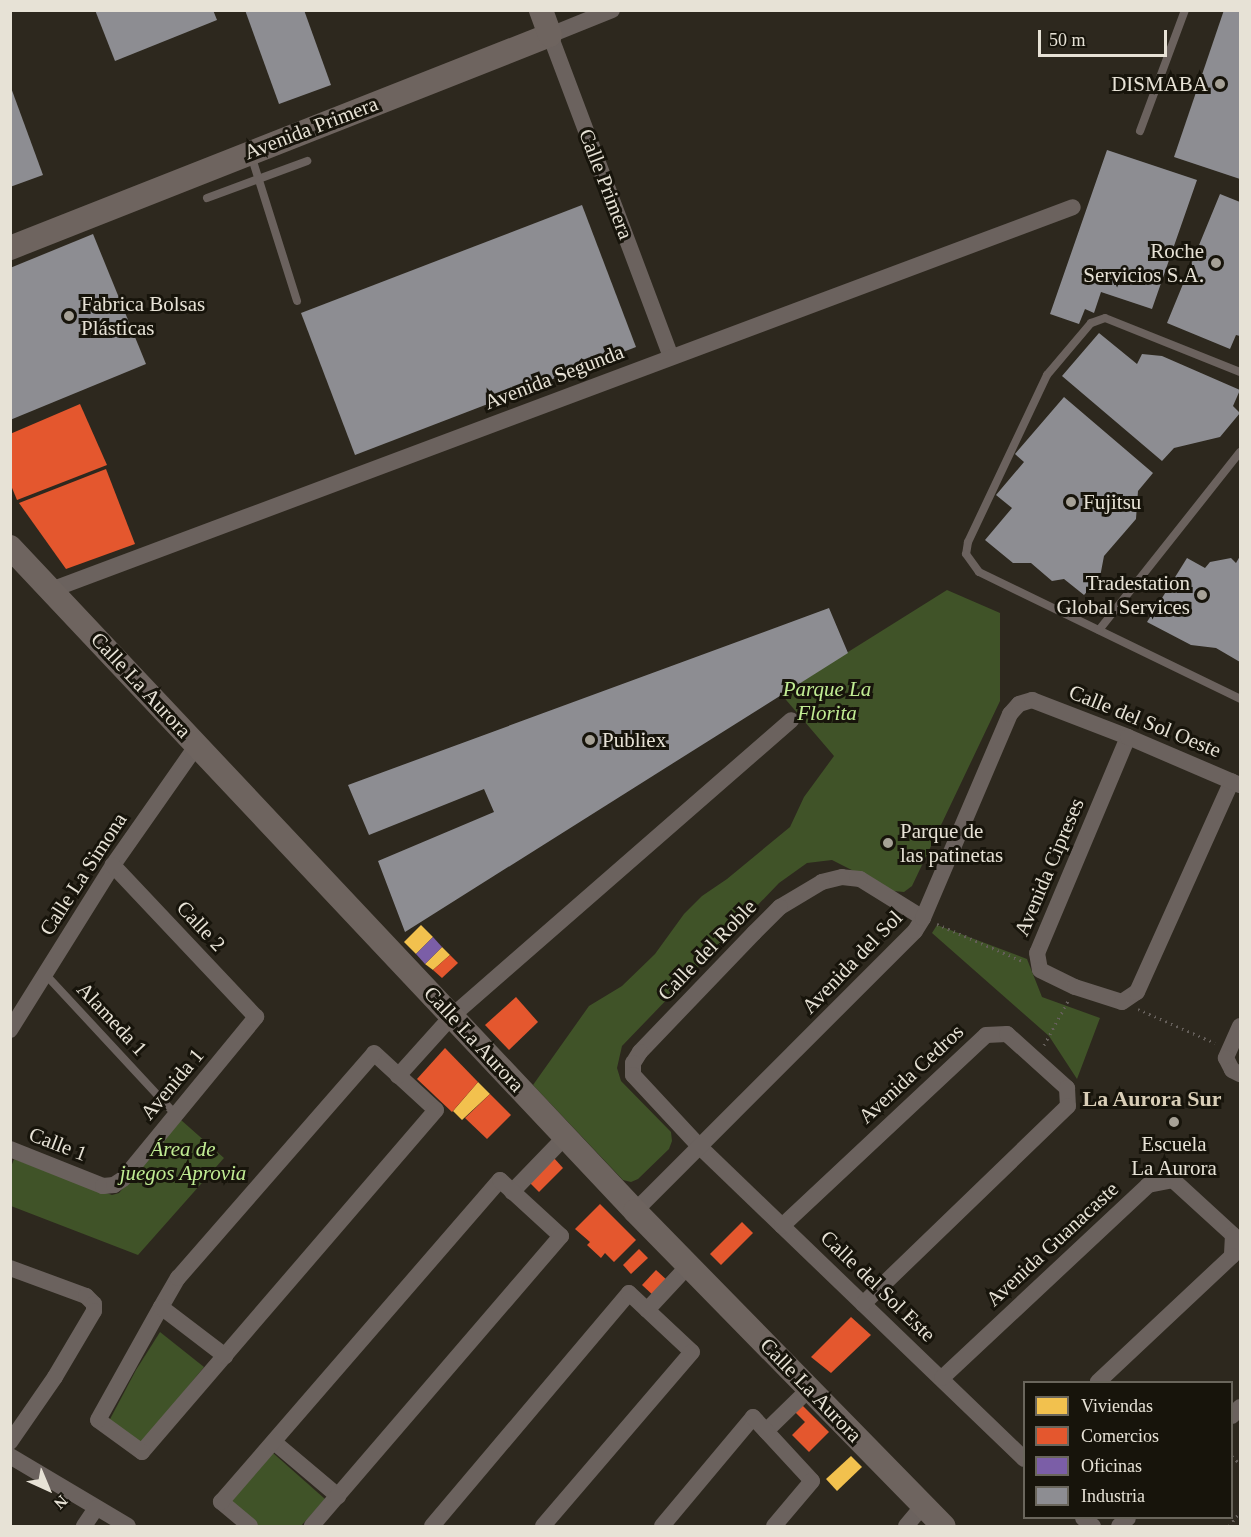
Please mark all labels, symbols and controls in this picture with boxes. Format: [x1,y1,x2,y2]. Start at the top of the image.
scale bar [1041,18,1170,56]
text: 50 m [1049,30,1086,50]
place label: DISMABA [1111,71,1208,97]
marker: DISMABA [1213,77,1227,91]
street label: Avenida Primera [241,91,381,165]
street label: Calle Primera [573,125,639,243]
place label: Roche Servicios S.A. [1083,238,1204,288]
marker: Roche Servicios S.A. [1209,256,1223,270]
place label: Fabrica Bolsas Plásticas [81,291,205,341]
marker: Fabrica Bolsas Plásticas [62,309,76,323]
street label: Avenida Segunda [481,339,627,415]
place label: Fujitsu [1083,489,1141,515]
marker: Fujitsu [1064,495,1078,509]
place label: Tradestation Global Services [1056,570,1190,620]
marker: Tradestation Global Services [1195,588,1209,602]
street label: Calle La Aurora [85,627,197,743]
park label: Parque La Florita [783,676,871,726]
street label: Calle del Sol Oeste [1065,679,1225,763]
place label: Publiex [602,727,666,753]
marker: Publiex [583,733,597,747]
street label: Avenida Cipreses [1009,794,1089,940]
street label: Calle La Simona [34,808,132,940]
place label: Parque de las patinetas [900,818,1003,868]
marker: Parque de las patinetas [881,836,895,850]
street label: Calle del Roble [653,894,761,1006]
street label: Calle 2 [171,895,231,957]
street label: Avenida del Sol [796,905,908,1019]
street label: Alameda 1 [72,977,152,1061]
street label: Calle La Aurora [418,981,530,1097]
street label: Avenida Cedros [853,1019,969,1129]
street label: Avenida 1 [135,1043,209,1125]
district label: La Aurora Sur [1082,1086,1222,1112]
marker: Escuela La Aurora [1167,1115,1181,1129]
street label: Calle 1 [25,1121,91,1167]
place label: Escuela La Aurora [1131,1131,1217,1181]
park label: Área de juegos Aprovia [120,1136,246,1186]
street label: Avenida Guanacaste [981,1176,1123,1312]
street label: Calle del Sol Este [815,1225,941,1347]
street label: Calle La Aurora [755,1332,867,1448]
legend [1023,1381,1233,1519]
text: Viviendas [1081,1396,1153,1416]
text: Comercios [1081,1426,1159,1446]
text: Oficinas [1081,1456,1142,1476]
north arrow [18,1459,78,1519]
text: Industria [1081,1486,1145,1506]
text: N [51,1492,71,1512]

